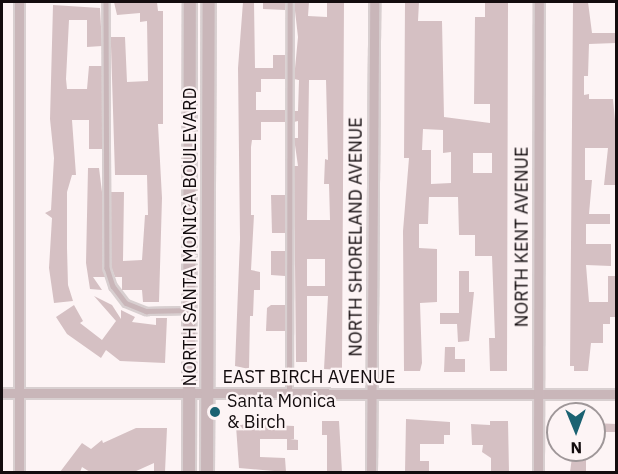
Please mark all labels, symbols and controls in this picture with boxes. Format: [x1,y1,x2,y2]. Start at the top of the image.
street label: NORTH SANTA MONICA BOULEVARD [179,87,201,387]
street label: NORTH SHORELAND AVENUE [345,117,367,357]
street label: NORTH KENT AVENUE [511,147,533,327]
street label: EAST BIRCH AVENUE [223,366,395,388]
place label: Santa Monica & Birch [227,391,336,434]
north arrow [546,402,606,462]
marker: Santa Monica & Birch [208,405,222,419]
text: N [570,438,582,458]

